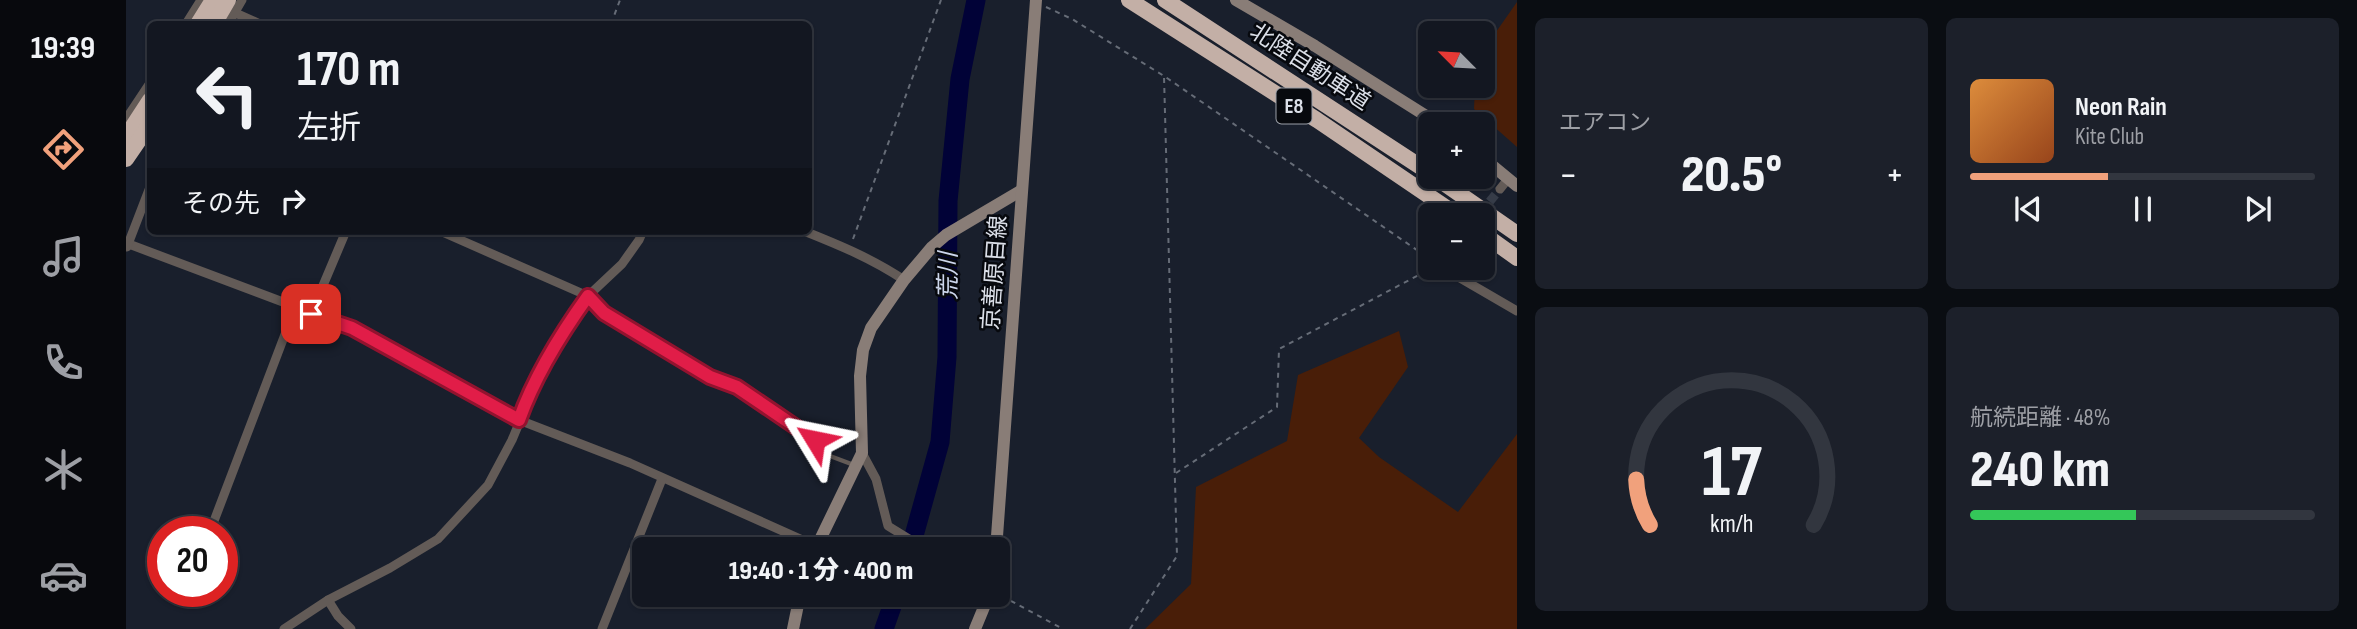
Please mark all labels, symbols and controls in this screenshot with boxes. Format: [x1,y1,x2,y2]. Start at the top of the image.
street label: 北陸自動車道 [1245,18,1375,116]
north arrow [1418,21,1494,98]
map controls [1418,21,1495,280]
text: 19:39 [31,29,95,68]
text: 170 m [297,41,401,100]
icon: left [182,49,273,140]
road number: E8 [1276,88,1312,124]
text: Neon Rain [2075,92,2167,123]
text: 左折 [297,109,361,148]
text: エアコン [1559,109,1651,137]
button: + [1418,112,1495,189]
text: Kite Club [2075,123,2144,151]
icon: directions [39,125,88,174]
text: 20.5° [1681,144,1782,207]
text: − [1559,153,1578,198]
text: + [1885,153,1904,198]
icon: right [274,182,312,220]
text: その先 [182,189,260,220]
icon: previous [2009,190,2047,228]
icon: pause [2124,190,2162,228]
icon: next [2239,190,2277,228]
button: − [1418,203,1495,280]
street label: 京善原目線 [977,215,1013,331]
icon: music [39,232,88,281]
water label: 荒川 [934,249,963,300]
pin [281,284,341,344]
icon: arrive [292,295,330,333]
icon: phone [39,338,88,387]
position arrow [778,403,852,477]
text: 航続距離 · 48% [1970,404,2110,432]
text: 17 [1702,429,1762,517]
text: 240 km [1970,439,2110,502]
icon: climate [39,445,88,494]
text: km/h [1710,509,1753,540]
speed limit sign: 20 [147,516,238,607]
icon: car [39,551,88,600]
text: 19:40 · 1 分 · 400 m [729,556,913,587]

